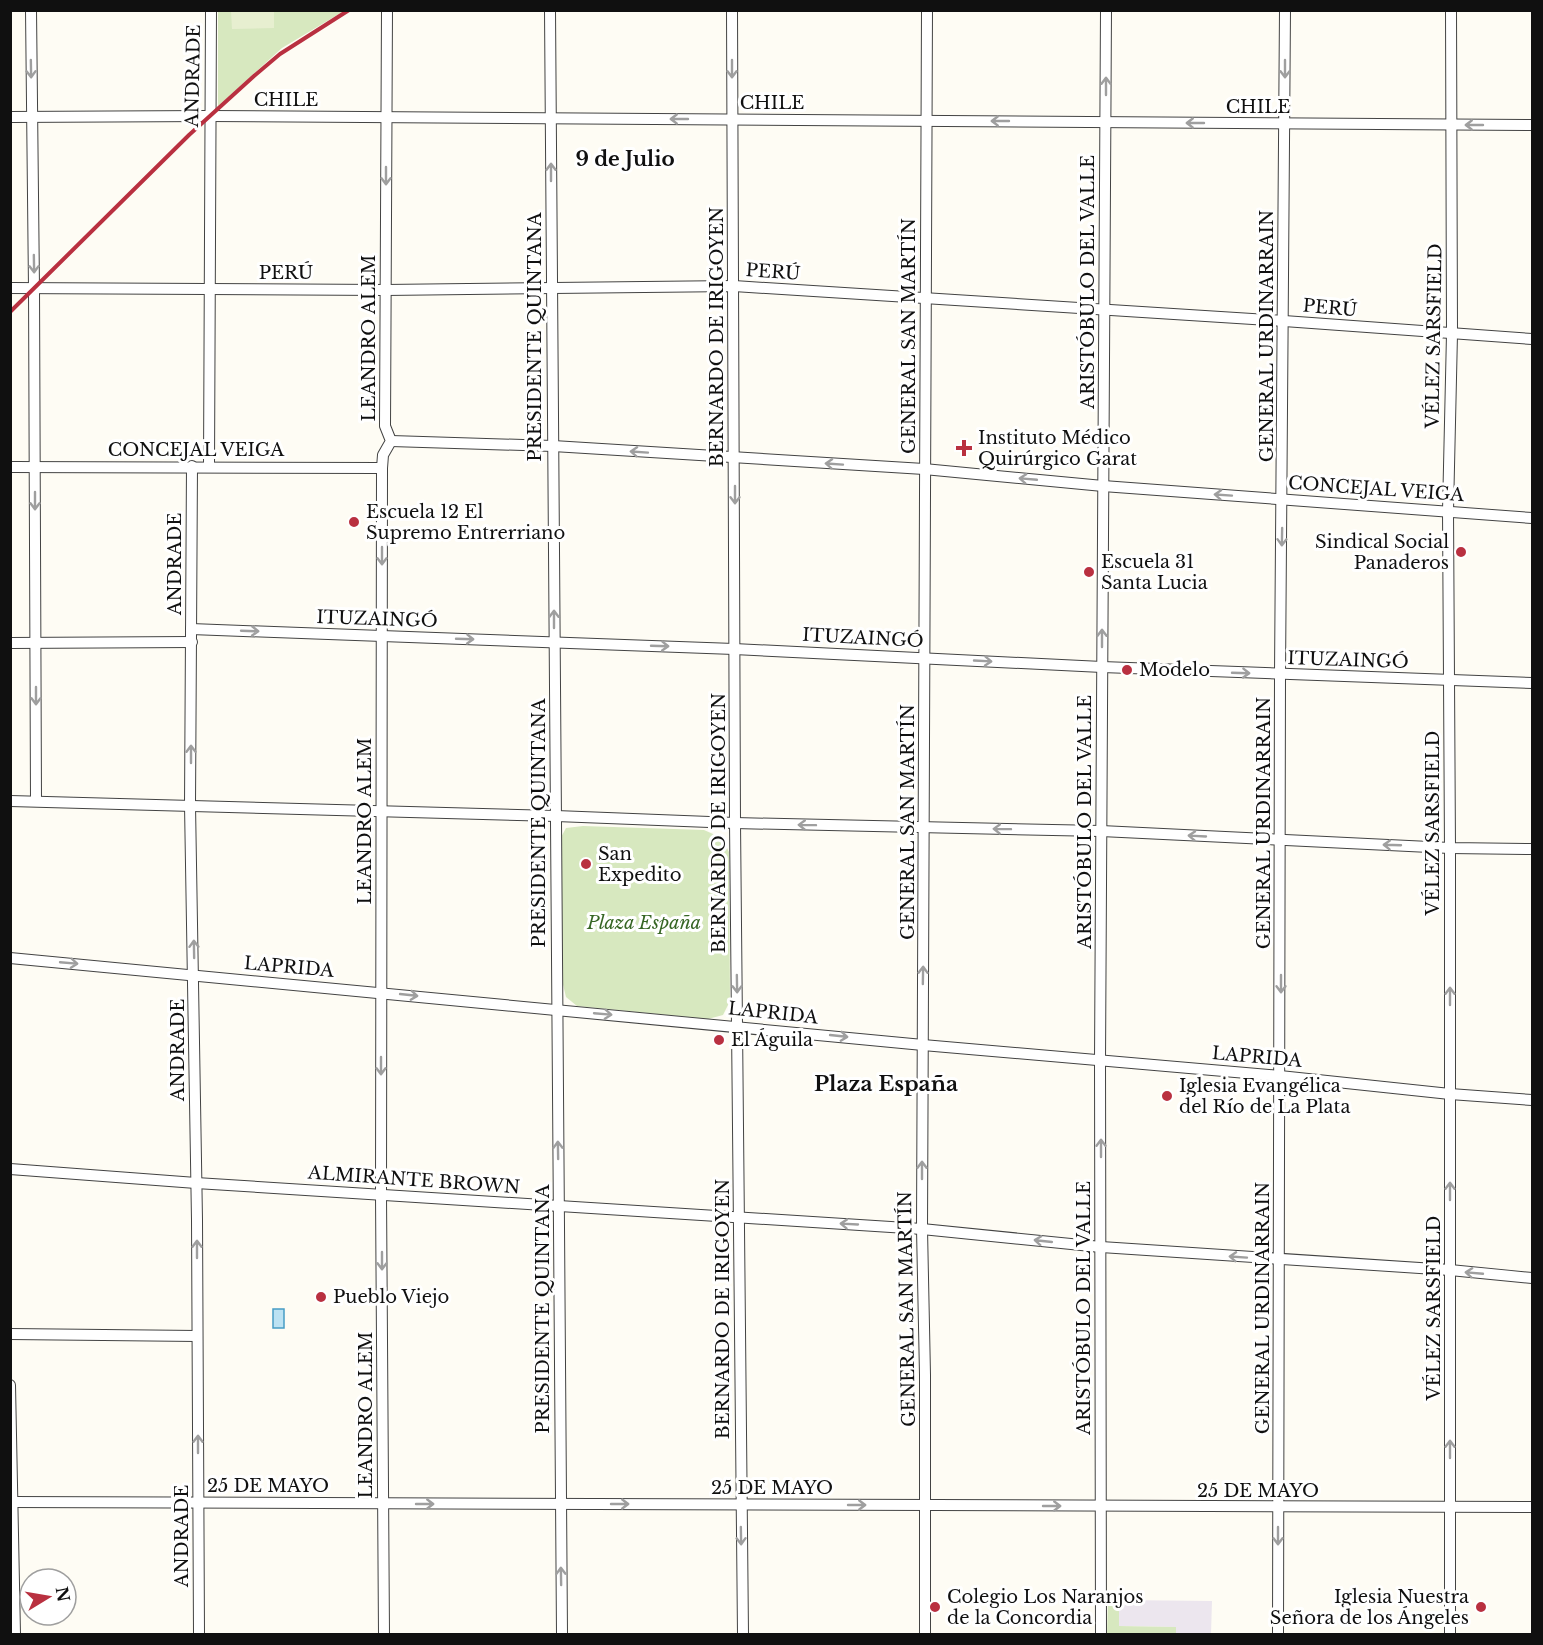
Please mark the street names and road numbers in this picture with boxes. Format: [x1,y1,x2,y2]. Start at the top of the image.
street label: ANDRADE [181,24,205,129]
street label: CHILE [254,89,318,111]
street label: CHILE [740,92,804,114]
street label: CHILE [1226,96,1290,118]
street label: ARISTÓBULO DEL VALLE [1076,155,1099,410]
street label: BERNARDO DE IRIGOYEN [706,207,728,467]
street label: GENERAL URDINARRAIN [1256,210,1278,462]
street label: PRESIDENTE QUINTANA [524,211,546,462]
street label: GENERAL SAN MARTÍN [897,218,920,454]
street label: VÉLEZ SARSFIELD [1420,243,1447,430]
street label: LEANDRO ALEM [358,255,380,421]
street label: PERÚ [745,258,801,285]
street label: PERÚ [259,261,313,284]
street label: PERÚ [1302,294,1358,321]
street label: CONCEJAL VEIGA [108,439,285,461]
street label: CONCEJAL VEIGA [1287,472,1466,506]
street label: ANDRADE [164,513,186,616]
street label: ITUZAINGÓ [316,605,438,632]
street label: ITUZAINGÓ [802,623,924,652]
street label: ITUZAINGÓ [1287,646,1409,673]
street label: BERNARDO DE IRIGOYEN [708,693,730,953]
street label: ARISTÓBULO DEL VALLE [1073,695,1096,950]
street label: PRESIDENTE QUINTANA [528,697,550,948]
street label: GENERAL URDINARRAIN [1253,697,1275,949]
street label: GENERAL SAN MARTÍN [896,704,919,940]
street label: VÉLEZ SARSFIELD [1421,731,1444,917]
street label: LEANDRO ALEM [354,738,376,904]
street label: LAPRIDA [243,952,336,982]
street label: LAPRIDA [727,997,820,1029]
street label: ANDRADE [167,999,189,1102]
street label: LAPRIDA [1211,1042,1304,1072]
street label: ALMIRANTE BROWN [306,1162,521,1198]
street label: BERNARDO DE IRIGOYEN [712,1179,734,1439]
street label: ARISTÓBULO DEL VALLE [1072,1181,1095,1436]
street label: GENERAL URDINARRAIN [1252,1182,1274,1434]
street label: PRESIDENTE QUINTANA [532,1183,554,1434]
street label: GENERAL SAN MARTÍN [893,1191,920,1427]
street label: VÉLEZ SARSFIELD [1422,1216,1445,1402]
street label: LEANDRO ALEM [355,1332,377,1498]
street label: 25 DE MAYO [207,1475,329,1497]
street label: 25 DE MAYO [711,1477,833,1499]
street label: 25 DE MAYO [1197,1480,1319,1502]
street label: ANDRADE [171,1485,193,1588]

